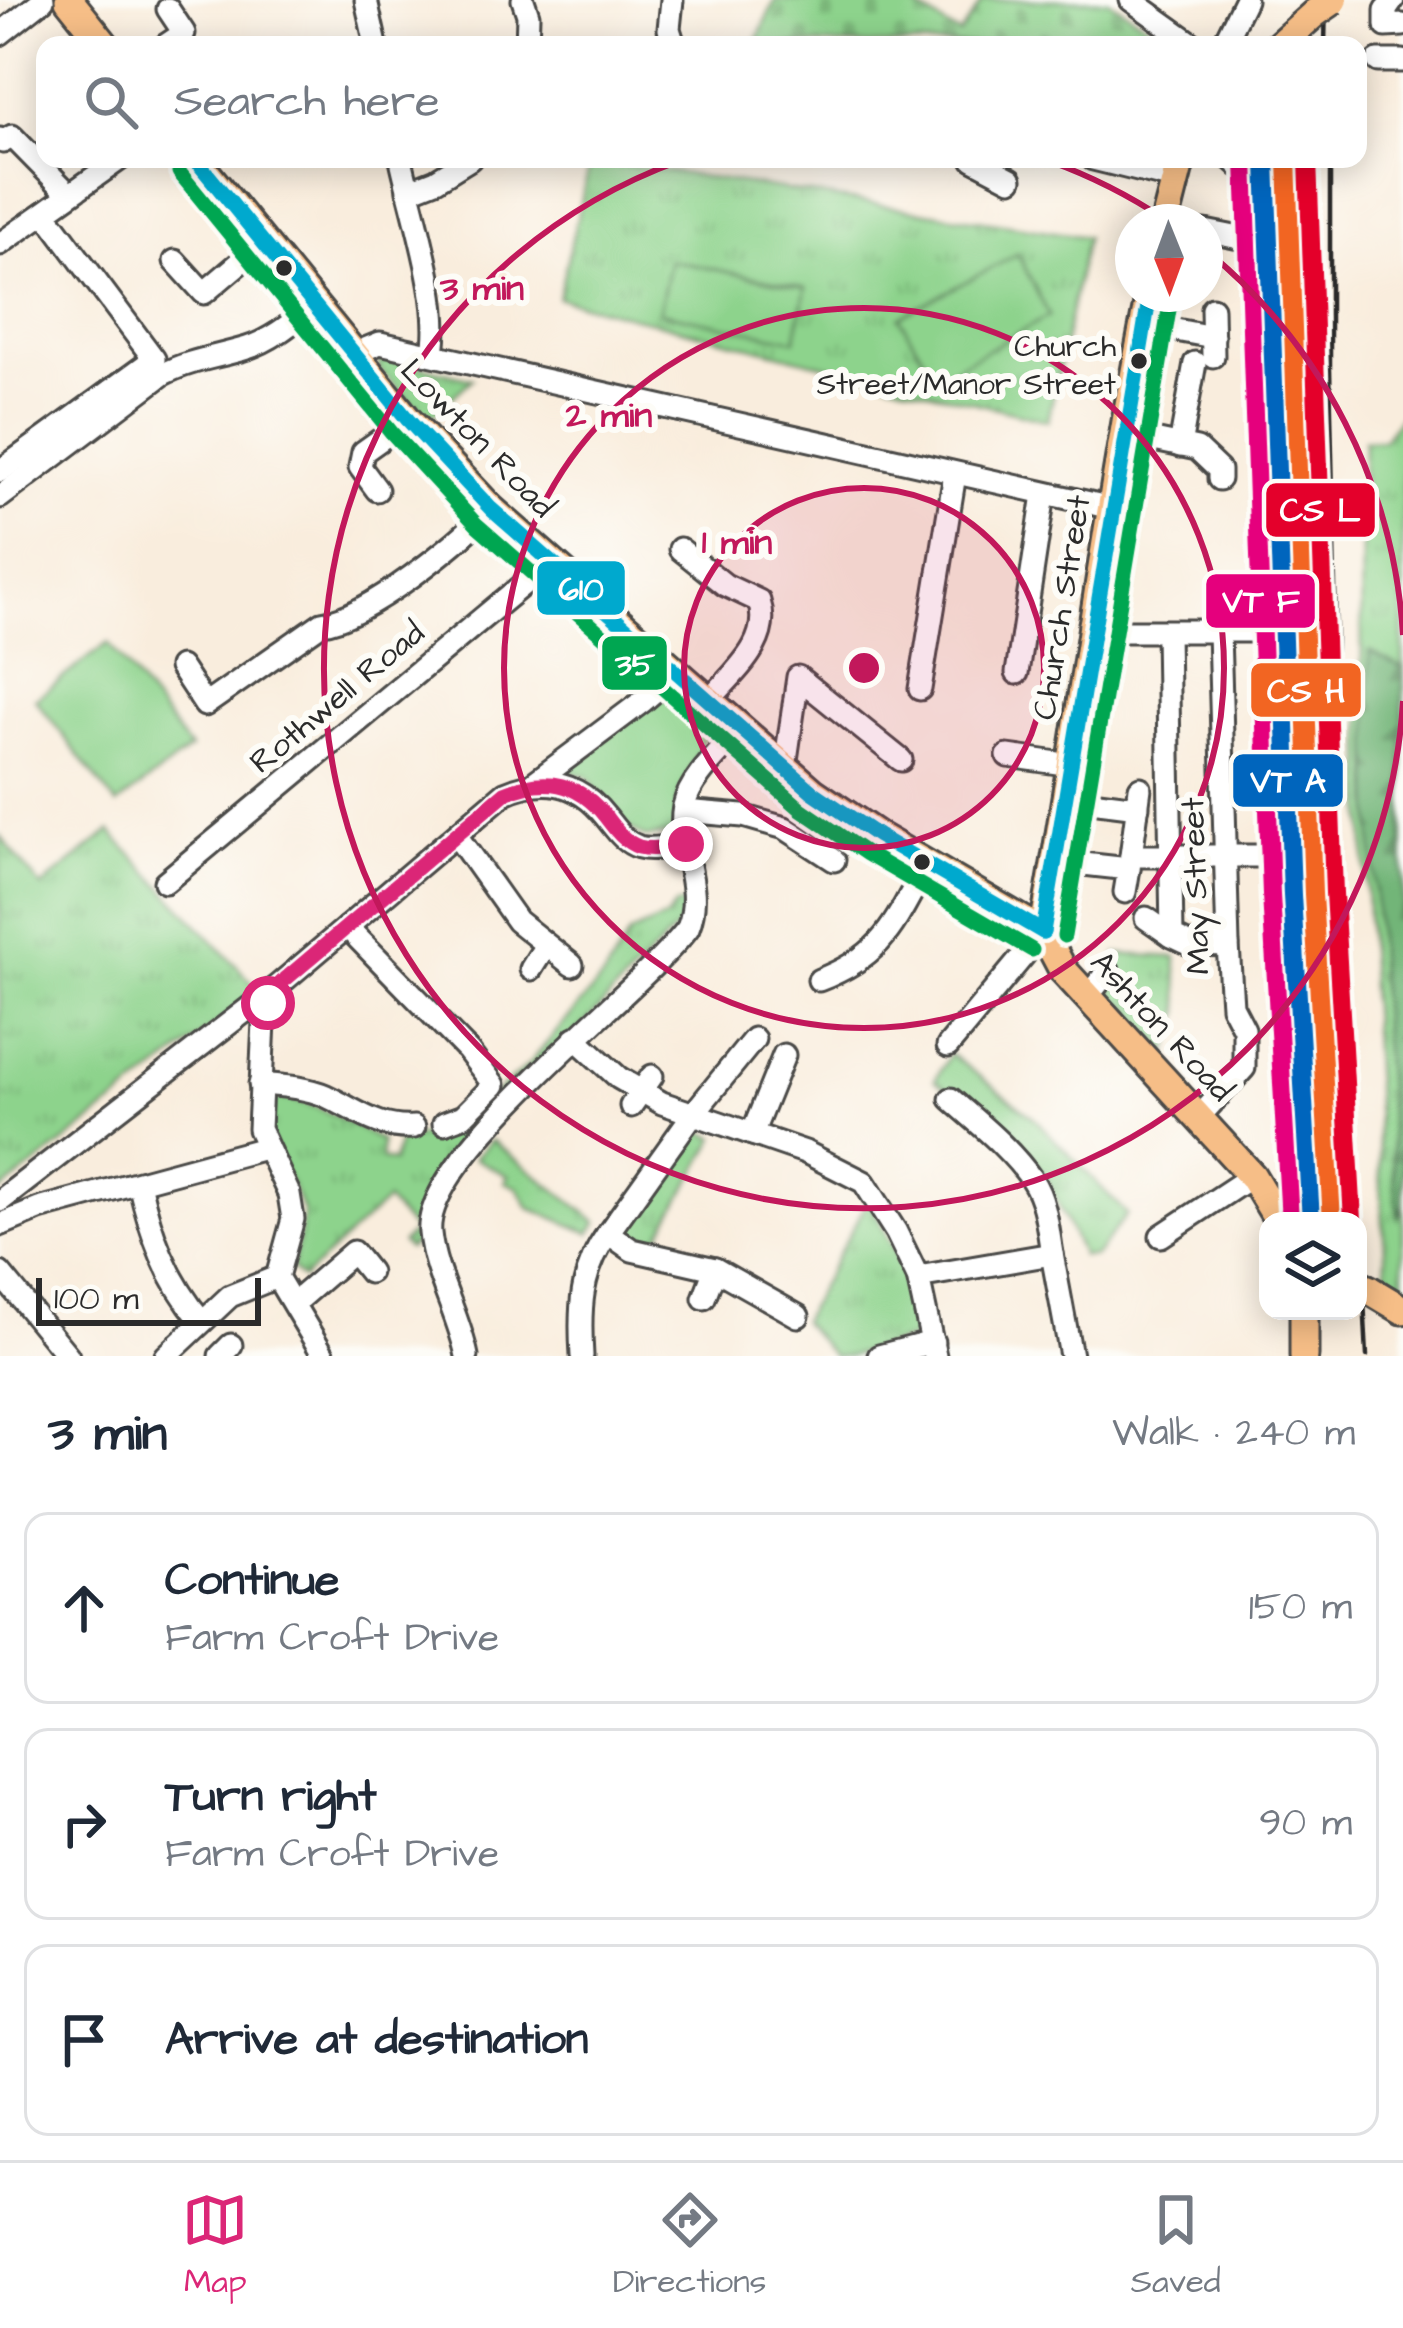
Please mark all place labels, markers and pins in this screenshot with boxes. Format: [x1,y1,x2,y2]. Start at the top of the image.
unlabelled marker [273,257,295,279]
place label: Church Street/Manor Street [817,326,1116,406]
marker: Church Street/Manor Street [1128,350,1150,372]
centre of rings [843,647,885,689]
unlabelled marker [911,851,933,873]

